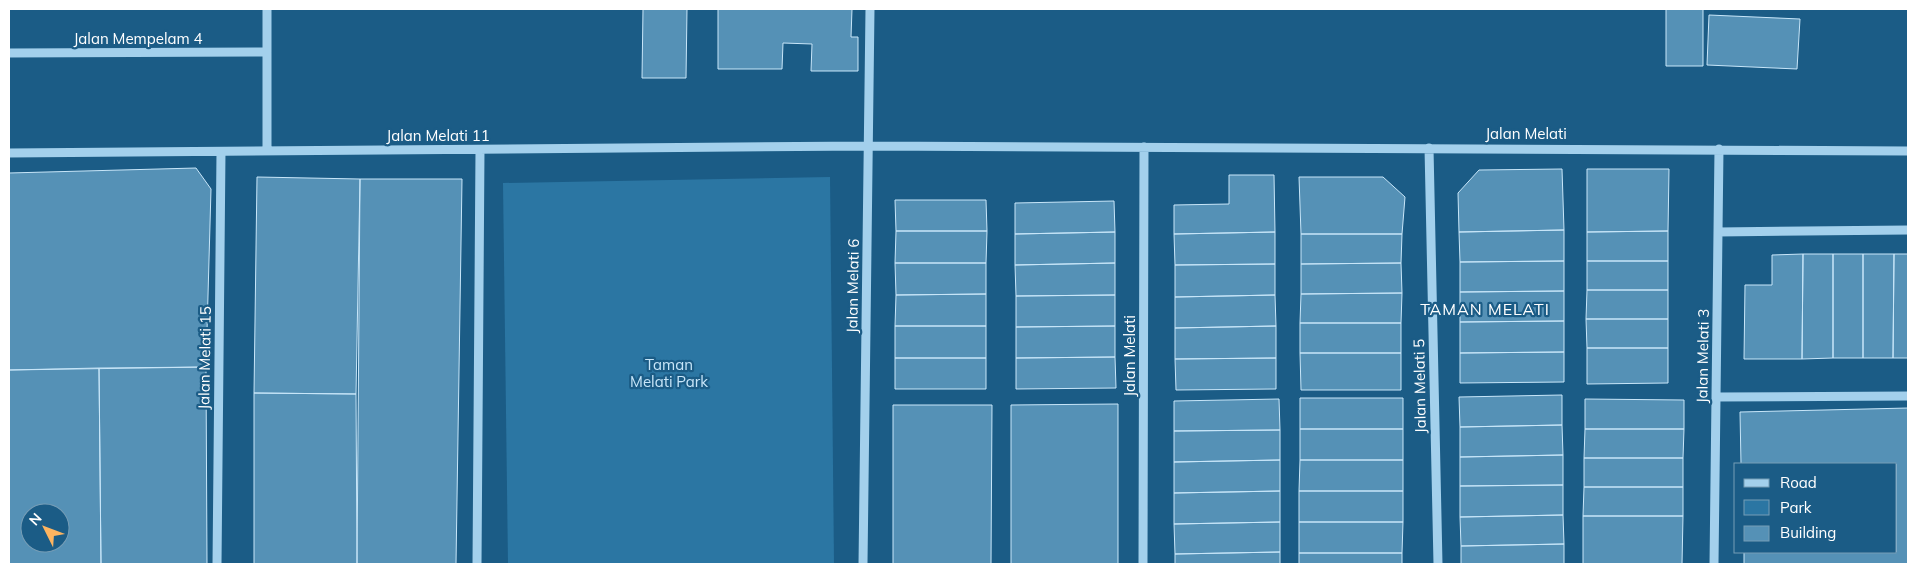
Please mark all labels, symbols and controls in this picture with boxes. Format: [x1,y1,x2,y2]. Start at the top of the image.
street label: Jalan Mempelam 4 [73,29,203,48]
street label: Jalan Melati [1485,124,1567,143]
street label: Jalan Melati 11 [386,126,490,145]
street label: Jalan Melati 6 [842,239,863,333]
district label: TAMAN MELATI [1420,299,1550,319]
street label: Jalan Melati 15 [194,306,215,410]
street label: Jalan Melati 3 [1692,309,1713,403]
street label: Jalan Melati [1120,315,1139,397]
street label: Jalan Melati 5 [1409,339,1430,433]
park label: Taman Melati Park [630,355,708,391]
legend [1734,463,1897,553]
text: Road [1780,473,1817,492]
text: Park [1780,498,1812,517]
north arrow [20,503,70,553]
text: N [25,509,46,529]
text: Building [1780,523,1836,542]

